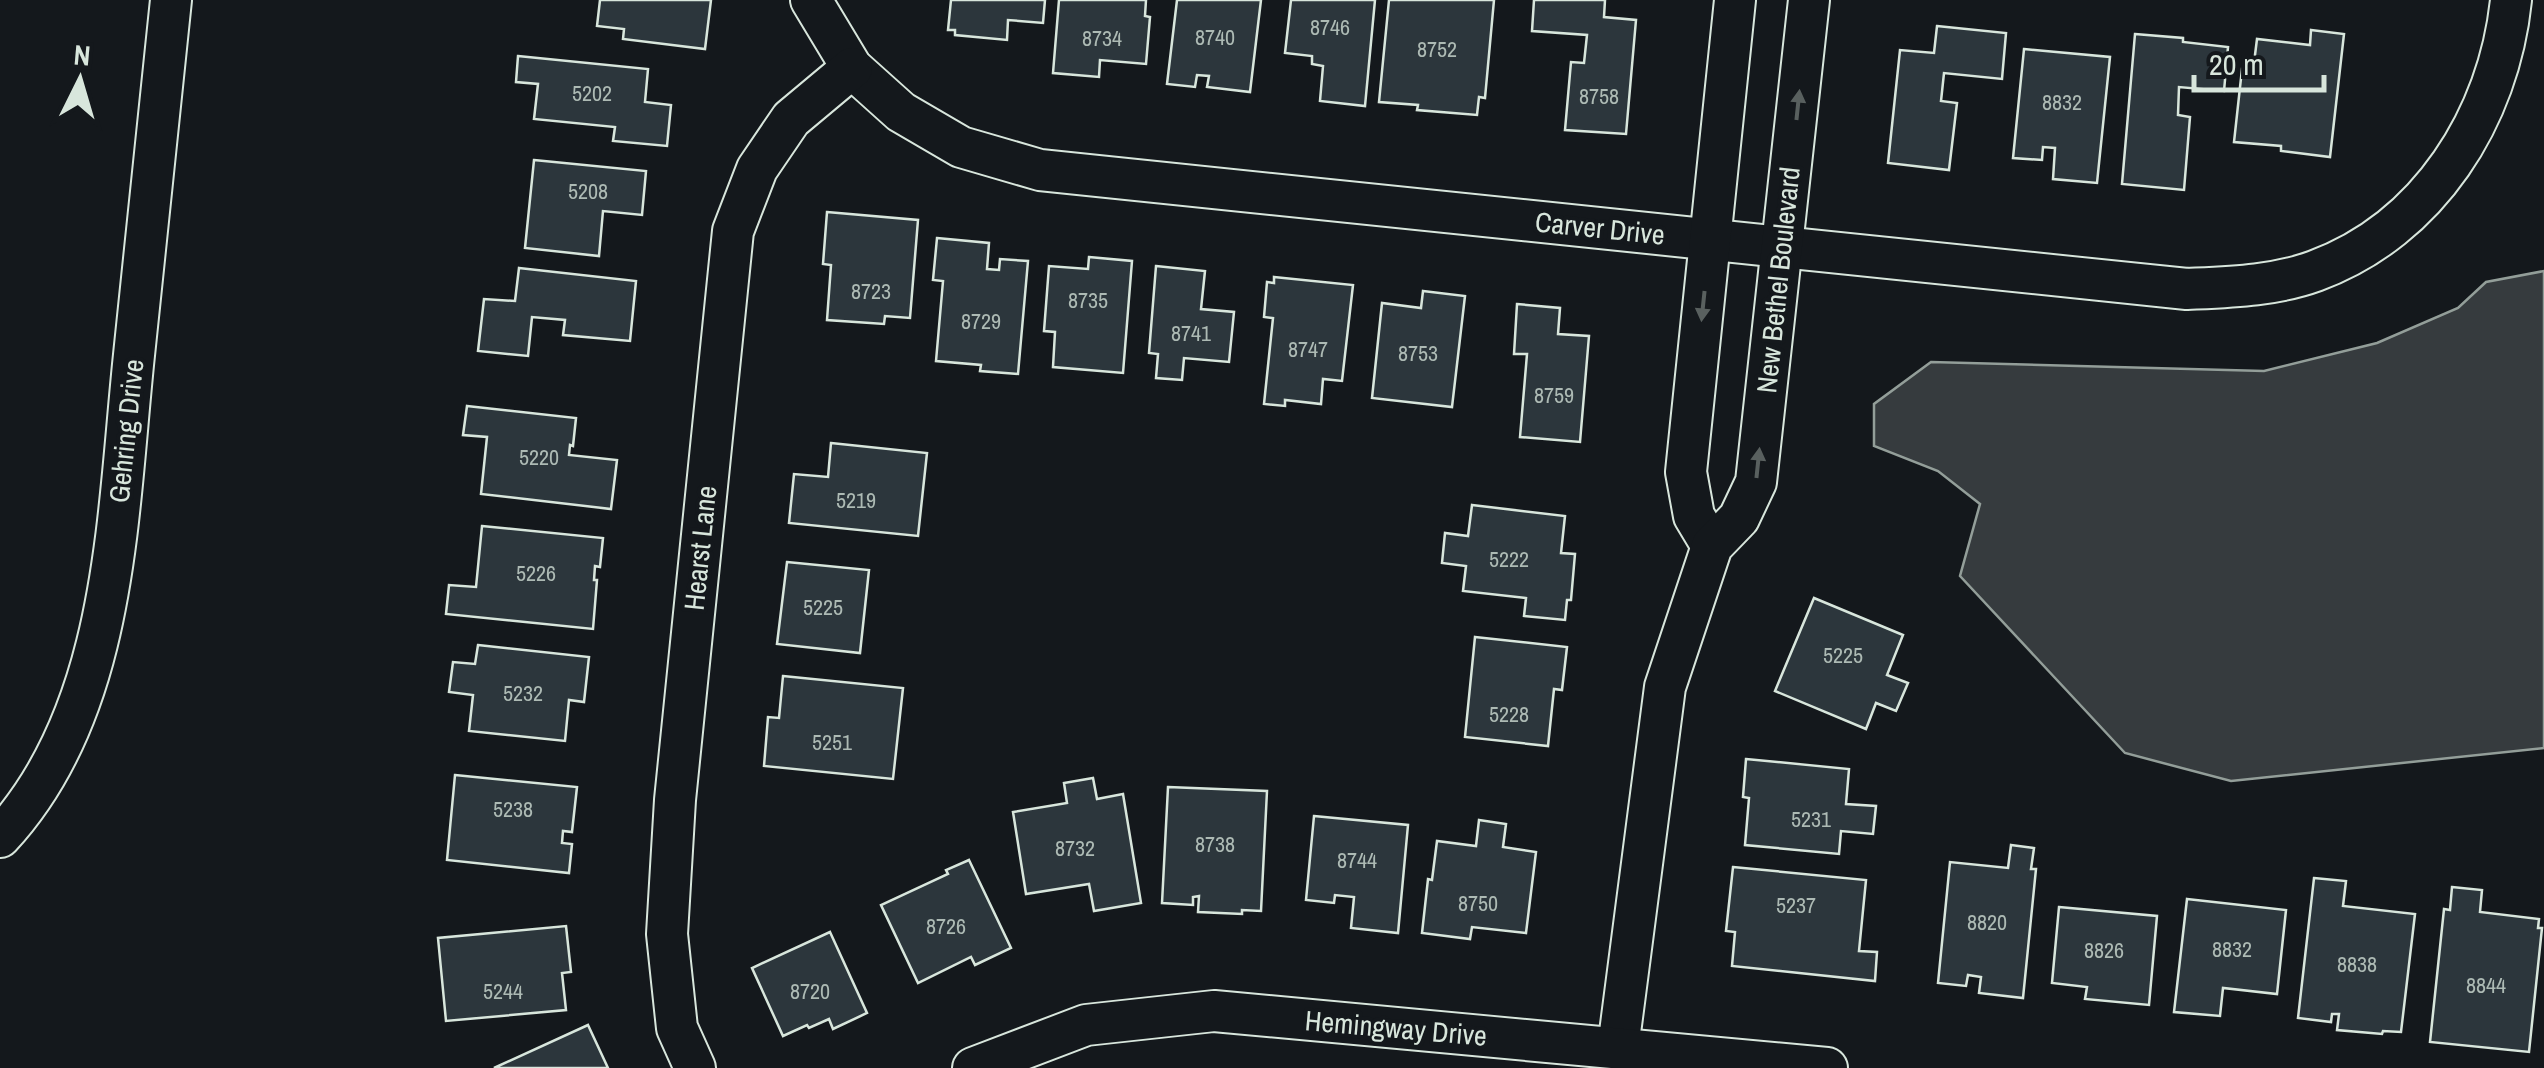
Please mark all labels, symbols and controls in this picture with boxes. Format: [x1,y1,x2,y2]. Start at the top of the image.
house number: 8746 [1310,12,1350,42]
house number: 8740 [1195,22,1235,52]
house number: 8734 [1082,23,1122,53]
north arrow [30,30,130,130]
scale bar [2194,30,2324,92]
house number: 8752 [1417,34,1457,64]
text: N [72,35,92,75]
text: 20 m [2209,44,2264,84]
house number: 5202 [572,78,612,108]
house number: 8758 [1579,81,1619,111]
house number: 8832 [2042,87,2082,117]
one-way arrow [1790,89,1806,121]
street label: New Bethel Boulevard [1747,165,1809,395]
house number: 5208 [568,176,608,206]
street label: Carver Drive [1533,202,1667,254]
house number: 8723 [851,276,891,306]
house number: 8735 [1068,285,1108,315]
one-way arrow [1695,290,1711,322]
house number: 8729 [961,306,1001,336]
house number: 8741 [1171,318,1211,348]
house number: 8747 [1288,334,1328,364]
house number: 8753 [1398,338,1438,368]
street label: Gehring Drive [100,357,152,505]
house number: 8759 [1534,380,1574,410]
house number: 5220 [519,442,559,472]
one-way arrow [1750,447,1766,478]
street label: Hearst Lane [675,484,725,612]
house number: 5219 [836,485,876,515]
house number: 5222 [1489,544,1529,574]
house number: 5226 [516,558,556,588]
house number: 5225 [803,592,843,622]
house number: 5225 [1823,640,1863,670]
house number: 5232 [503,678,543,708]
house number: 5228 [1489,699,1529,729]
house number: 5251 [812,727,852,757]
house number: 5238 [493,794,533,824]
house number: 5231 [1791,804,1831,834]
house number: 8738 [1195,829,1235,859]
house number: 8732 [1055,833,1095,863]
house number: 8744 [1337,845,1377,875]
house number: 8750 [1458,888,1498,918]
house number: 5237 [1776,890,1816,920]
house number: 8820 [1967,907,2007,937]
house number: 8726 [926,911,966,941]
house number: 8832 [2212,934,2252,964]
house number: 8826 [2084,935,2124,965]
house number: 8838 [2337,949,2377,979]
house number: 8844 [2466,970,2506,1000]
house number: 5244 [483,976,523,1006]
house number: 8720 [790,976,830,1006]
street label: Hemingway Drive [1303,1001,1489,1055]

